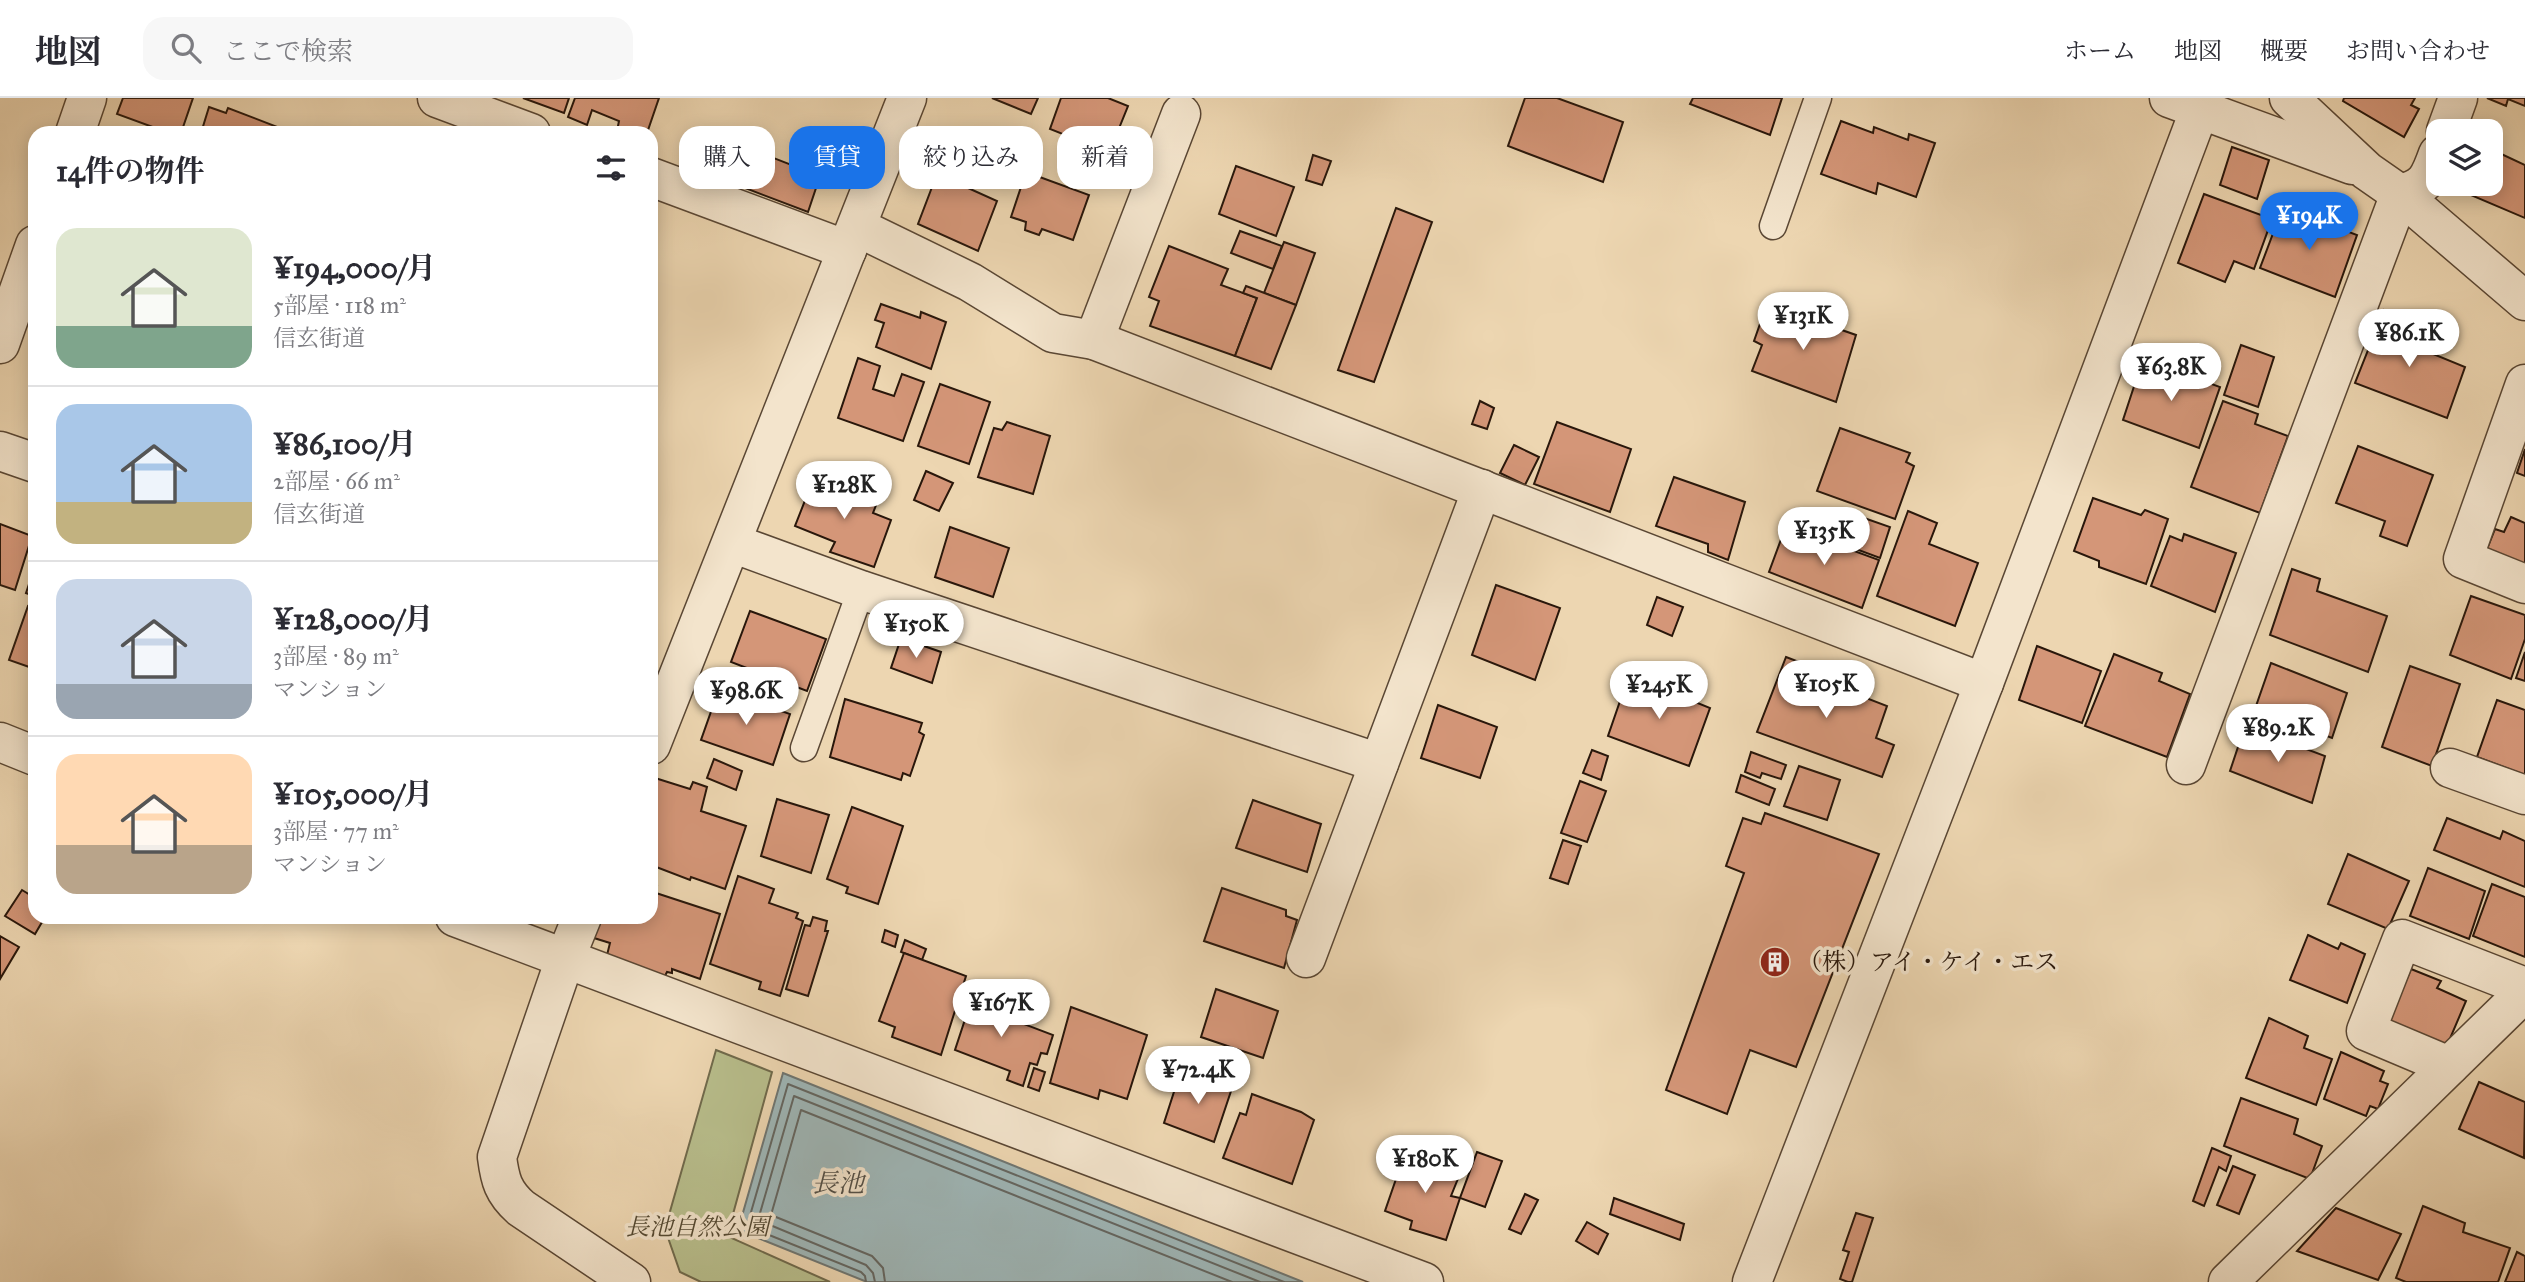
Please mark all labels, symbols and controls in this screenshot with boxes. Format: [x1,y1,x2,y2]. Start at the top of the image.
search box [143,17,633,80]
icon: search [167,29,205,67]
text: 地図 [35,32,101,72]
text: ここで検索 [223,35,353,67]
text: ホーム [2064,36,2136,66]
text: 地図 [2174,36,2222,66]
text: 概要 [2260,36,2308,66]
text: お問い合わせ [2346,36,2490,66]
map controls [2426,119,2503,196]
button: layers [2426,119,2503,196]
chip: 購入 [679,126,775,189]
chip: 賃貸 [789,126,885,189]
chip: 絞り込み [899,126,1043,189]
chip: 新着 [1057,126,1153,189]
icon: filters [592,149,630,187]
text: 14件の物件 [56,153,205,189]
pin: ¥194K [2260,192,2358,252]
text: ¥194K [2276,201,2342,229]
text: ¥194,000/月 [273,250,436,286]
icon: home [112,256,196,340]
text: 5部屋 · 118 m² [273,291,406,319]
pin: ¥131K [1754,292,1852,352]
text: ¥131K [1774,301,1832,329]
pin: ¥86.1K [2352,310,2466,369]
text: ¥86.1K [2374,318,2444,346]
text: 信玄街道 [273,324,365,352]
pin: ¥63.8K [2114,344,2228,403]
text: ¥63.8K [2136,352,2206,380]
text: ¥86,100/月 [273,426,417,462]
icon: home [112,432,196,516]
pin: ¥128K [795,462,893,521]
text: 2部屋 · 66 m² [273,467,400,495]
text: ¥128K [812,470,876,498]
text: 信玄街道 [273,500,365,528]
pin: ¥135K [1775,508,1873,567]
text: ¥135K [1794,516,1854,544]
text: ¥128,000/月 [273,601,434,637]
pin: ¥150K [867,601,965,660]
icon: home [112,607,196,691]
text: ¥150K [884,609,948,637]
text: 3部屋 · 89 m² [273,642,399,670]
pin: ¥105K [1777,660,1875,720]
pin: ¥245K [1610,662,1708,721]
pin: ¥98.6K [689,668,803,727]
text: ¥105K [1794,669,1858,697]
text: ¥245K [1626,670,1692,698]
text: マンション [273,675,387,703]
text: ¥98.6K [710,676,782,704]
pin: ¥89.2K [2221,704,2335,764]
text: ¥89.2K [2242,713,2314,741]
text: ¥105,000/月 [273,776,433,812]
icon: home [112,782,196,866]
text: 3部屋 · 77 m² [273,817,399,845]
text: マンション [273,850,387,878]
building icon: （株）アイ・ケイ・エス [1758,945,1792,979]
place label: （株）アイ・ケイ・エス [1798,947,2058,977]
pin: ¥167K [952,979,1050,1039]
text: ¥167K [969,988,1033,1016]
pin: ¥72.4K [1141,1046,1255,1106]
text: ¥72.4K [1161,1055,1235,1083]
pin: ¥180K [1376,1136,1474,1195]
text: ¥180K [1392,1144,1458,1172]
water label: 長池 [812,1167,867,1199]
park label: 長池自然公園 [625,1212,773,1242]

